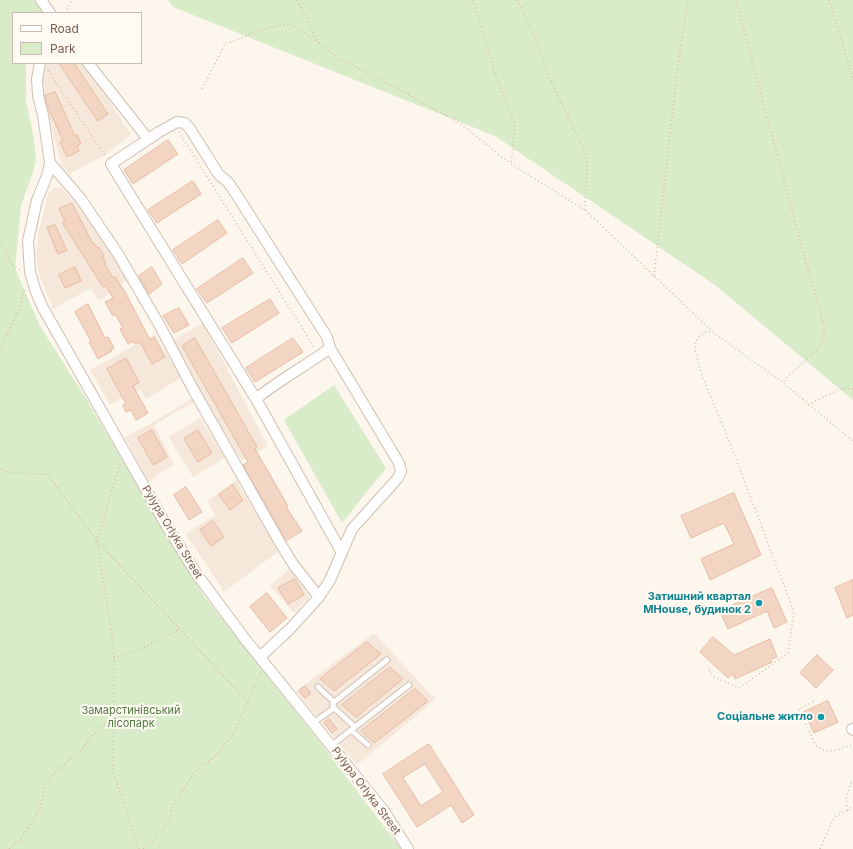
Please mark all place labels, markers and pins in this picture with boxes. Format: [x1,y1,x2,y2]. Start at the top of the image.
place label: Затишний квартал MHouse, будинок 2 [643,590,751,616]
marker: Затишний квартал MHouse, будинок 2 [754,598,764,608]
place label: Соціальне житло [717,710,813,724]
marker: Соціальне житло [816,712,826,722]

